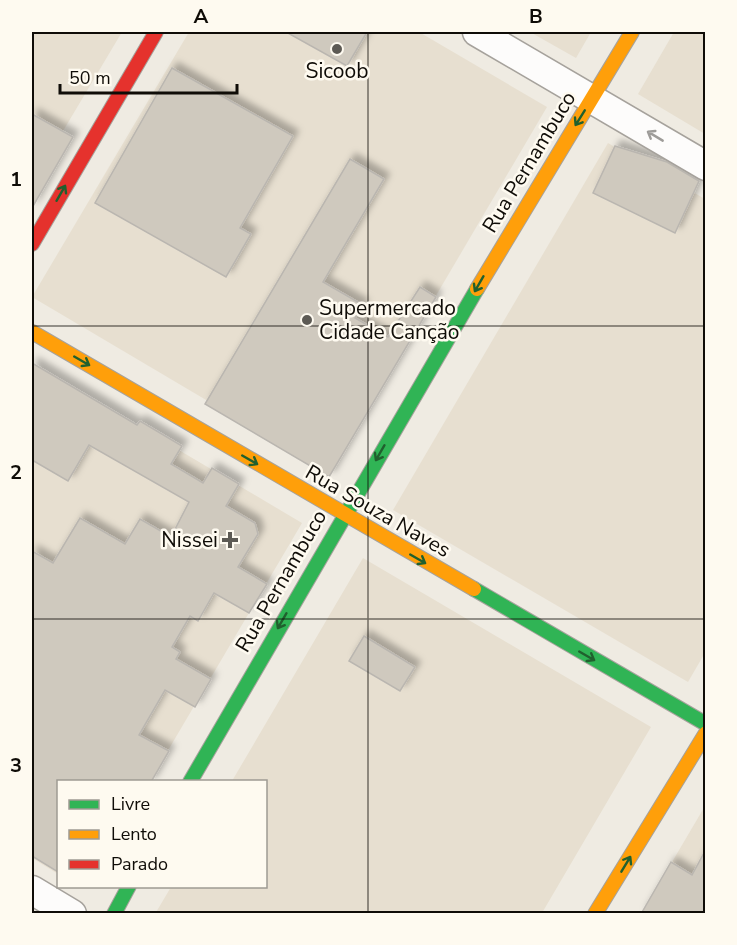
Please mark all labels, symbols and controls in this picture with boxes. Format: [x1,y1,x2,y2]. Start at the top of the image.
text: A [194,3,209,30]
text: B [529,3,543,30]
marker: Sicoob [330,42,344,56]
scale bar [60,57,237,95]
place label: Sicoob [306,57,368,85]
text: 50 m [69,66,111,90]
street label: Rua Pernambuco [476,86,582,238]
one-way arrow [574,109,586,126]
one-way arrow [647,129,664,141]
text: 1 [10,166,22,193]
one-way arrow [55,185,67,202]
one-way arrow [473,275,484,293]
place label: Supermercado Cidade Canção [319,294,459,346]
marker: Supermercado Cidade Canção [300,313,314,327]
one-way arrow [73,356,90,368]
one-way arrow [374,444,386,461]
one-way arrow [241,455,258,467]
street label: Rua Souza Naves [300,458,456,564]
text: 2 [10,459,22,486]
street label: Rua Pernambuco [229,505,333,657]
place label: Nissei [161,526,218,554]
marker: Nissei [223,533,237,547]
one-way arrow [409,553,426,565]
one-way arrow [276,612,288,629]
one-way arrow [578,650,595,662]
text: 3 [10,752,22,779]
legend [57,780,267,888]
text: Livre [111,792,150,816]
text: Lento [111,822,157,846]
text: Parado [111,852,168,876]
one-way arrow [619,855,632,872]

